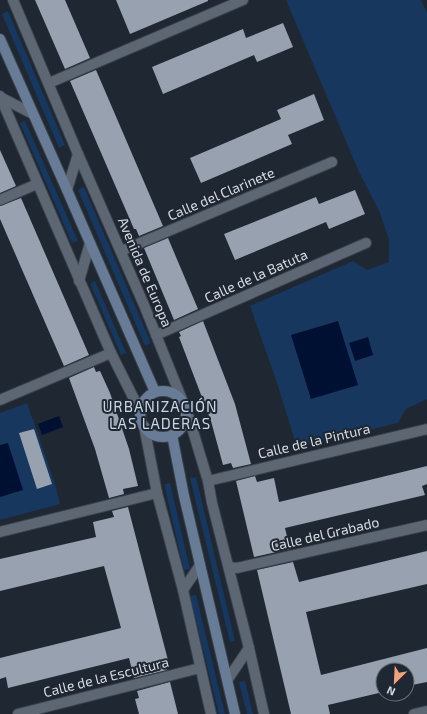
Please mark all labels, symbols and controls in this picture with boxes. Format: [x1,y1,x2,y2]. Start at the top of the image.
street label: Calle del Clarinete [165,163,277,224]
street label: Avenida de Europa [115,214,176,329]
street label: Calle de la Batuta [202,245,310,306]
district label: URBANIZACIÓN LAS LADERAS [102,397,218,432]
street label: Calle de la Pintura [256,419,372,462]
street label: Calle del Grabado [269,513,381,554]
street label: Calle de la Escultura [41,653,170,700]
north arrow [375,662,415,702]
text: N [384,684,397,699]

